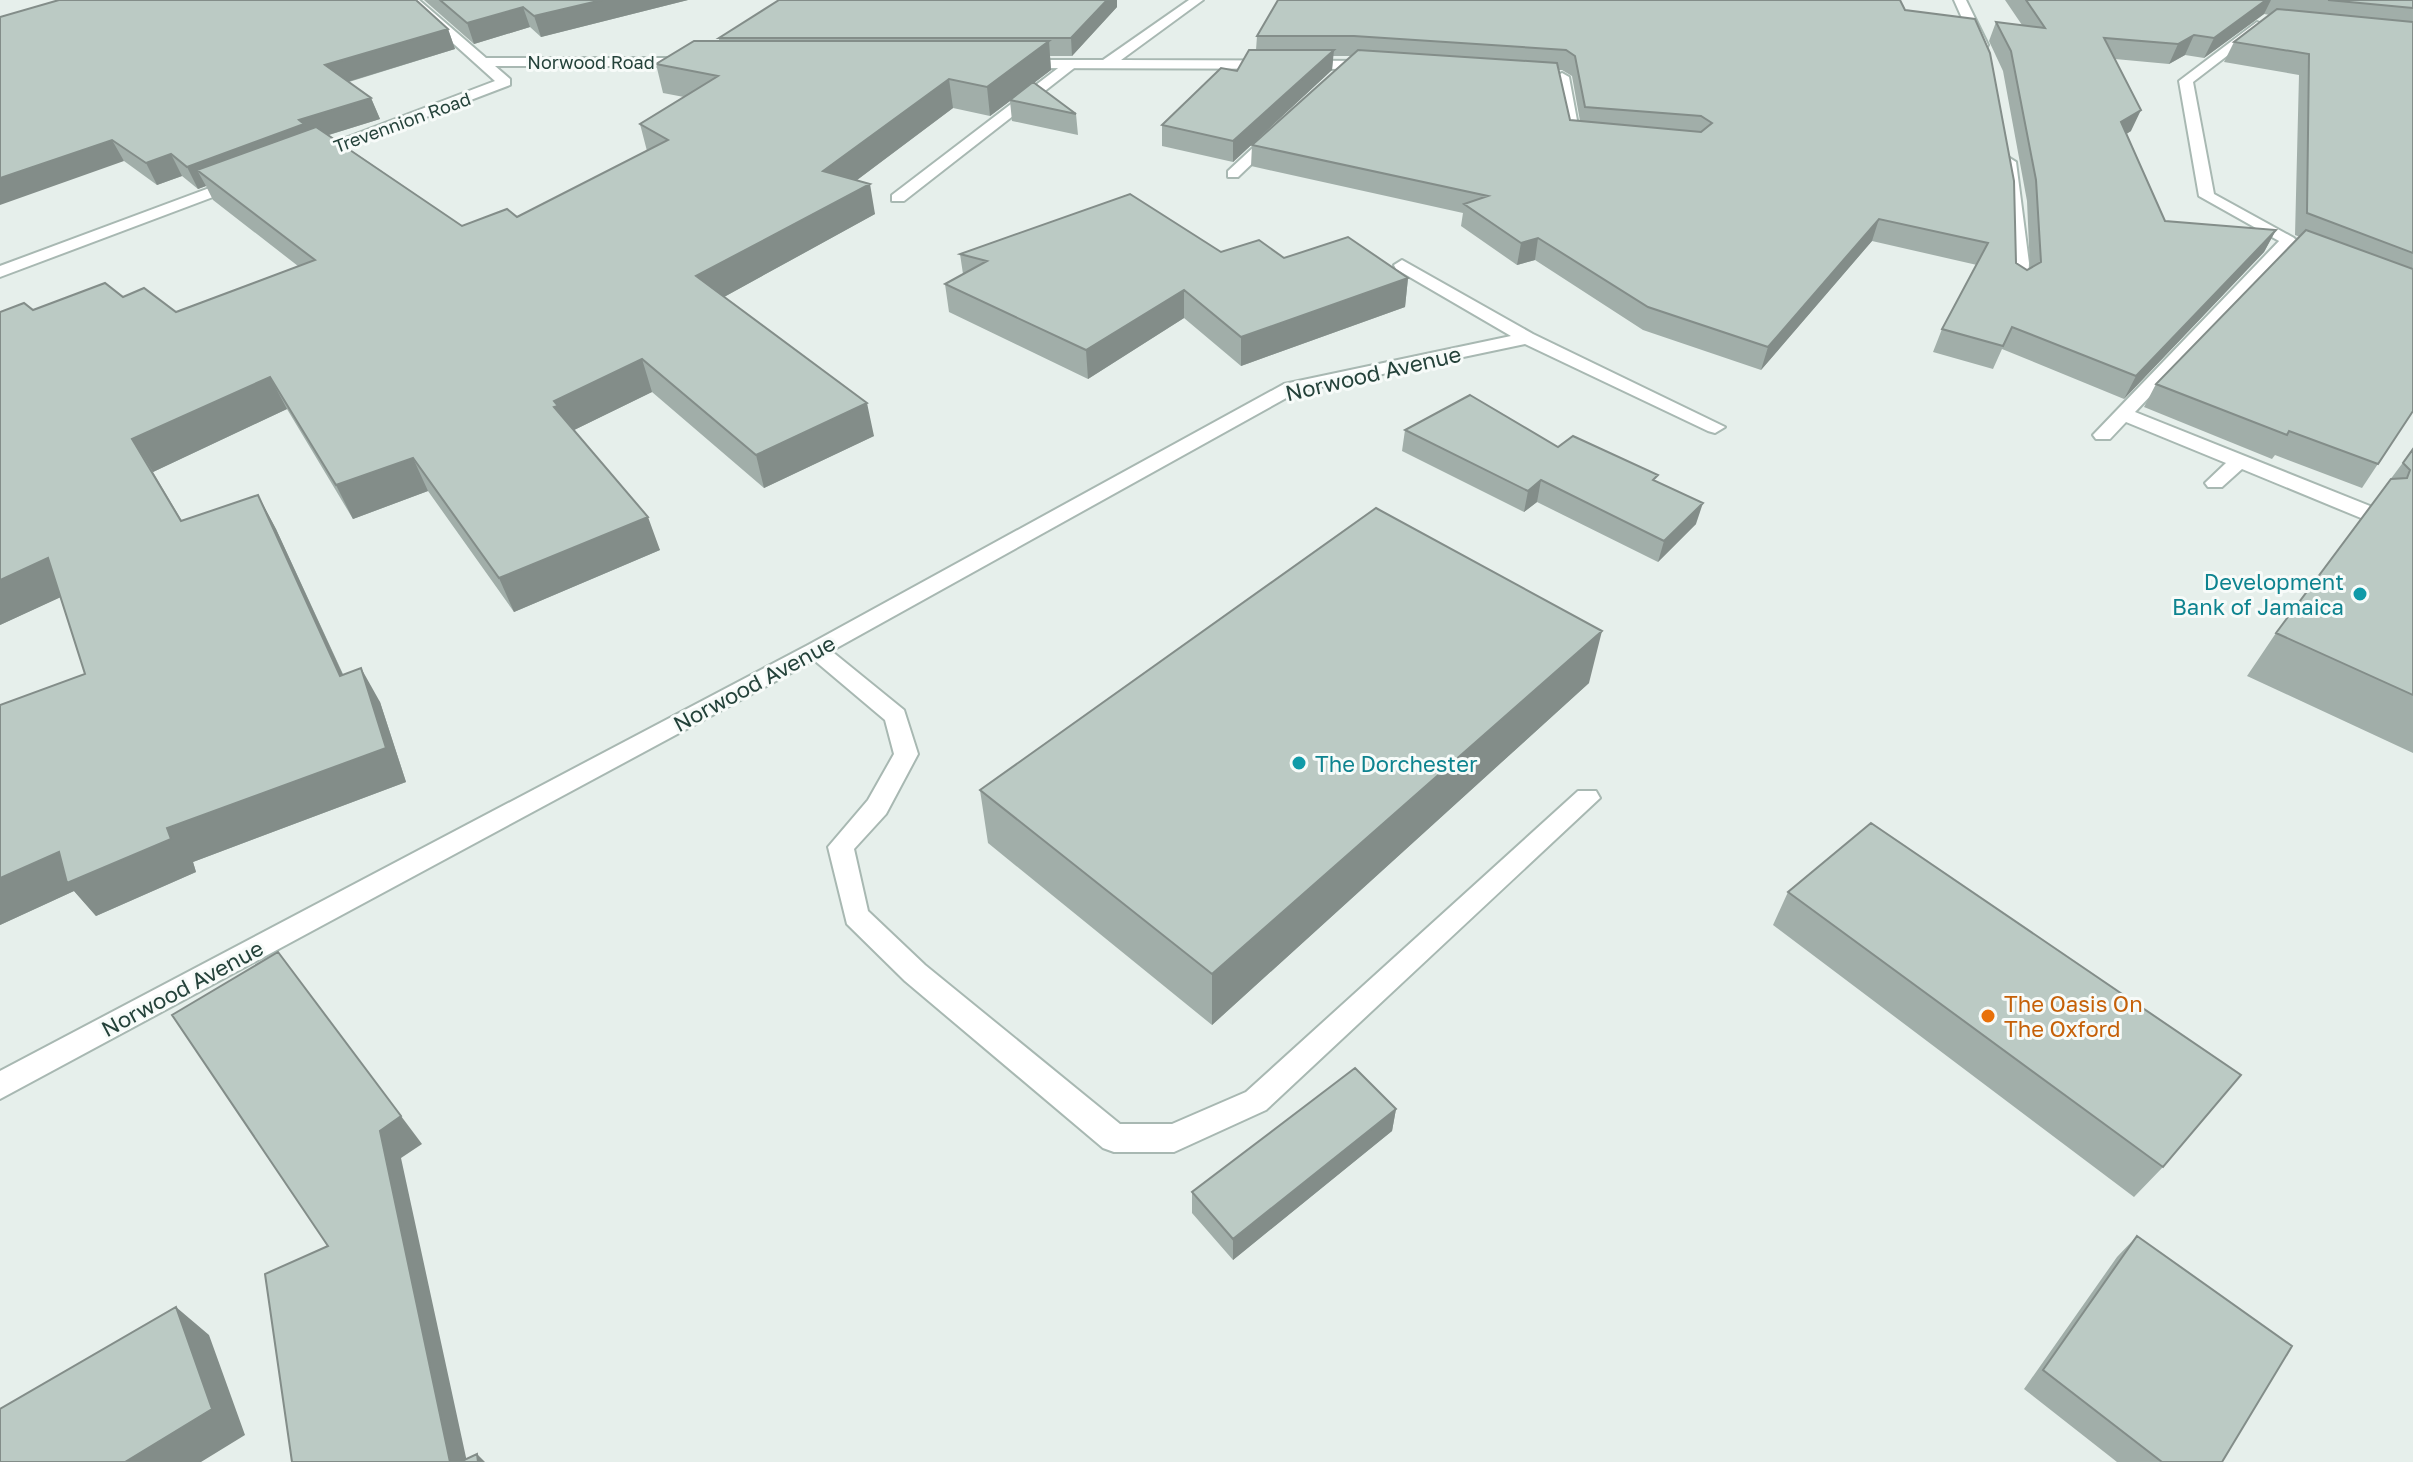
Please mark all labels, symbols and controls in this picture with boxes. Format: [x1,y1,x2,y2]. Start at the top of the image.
street label: Norwood Road [527,51,655,73]
street label: Trevennion Road [331,87,473,157]
street label: Norwood Avenue [1282,340,1464,406]
place label: Development Bank of Jamaica [2172,568,2344,620]
marker: Development Bank of Jamaica [2351,585,2369,603]
street label: Norwood Avenue [668,629,840,737]
place label: The Dorchester [1315,750,1478,777]
marker: The Dorchester [1290,754,1308,772]
street label: Norwood Avenue [96,934,268,1042]
place label: The Oasis On The Oxford [2004,990,2143,1042]
marker: The Oasis On The Oxford [1979,1007,1997,1025]

